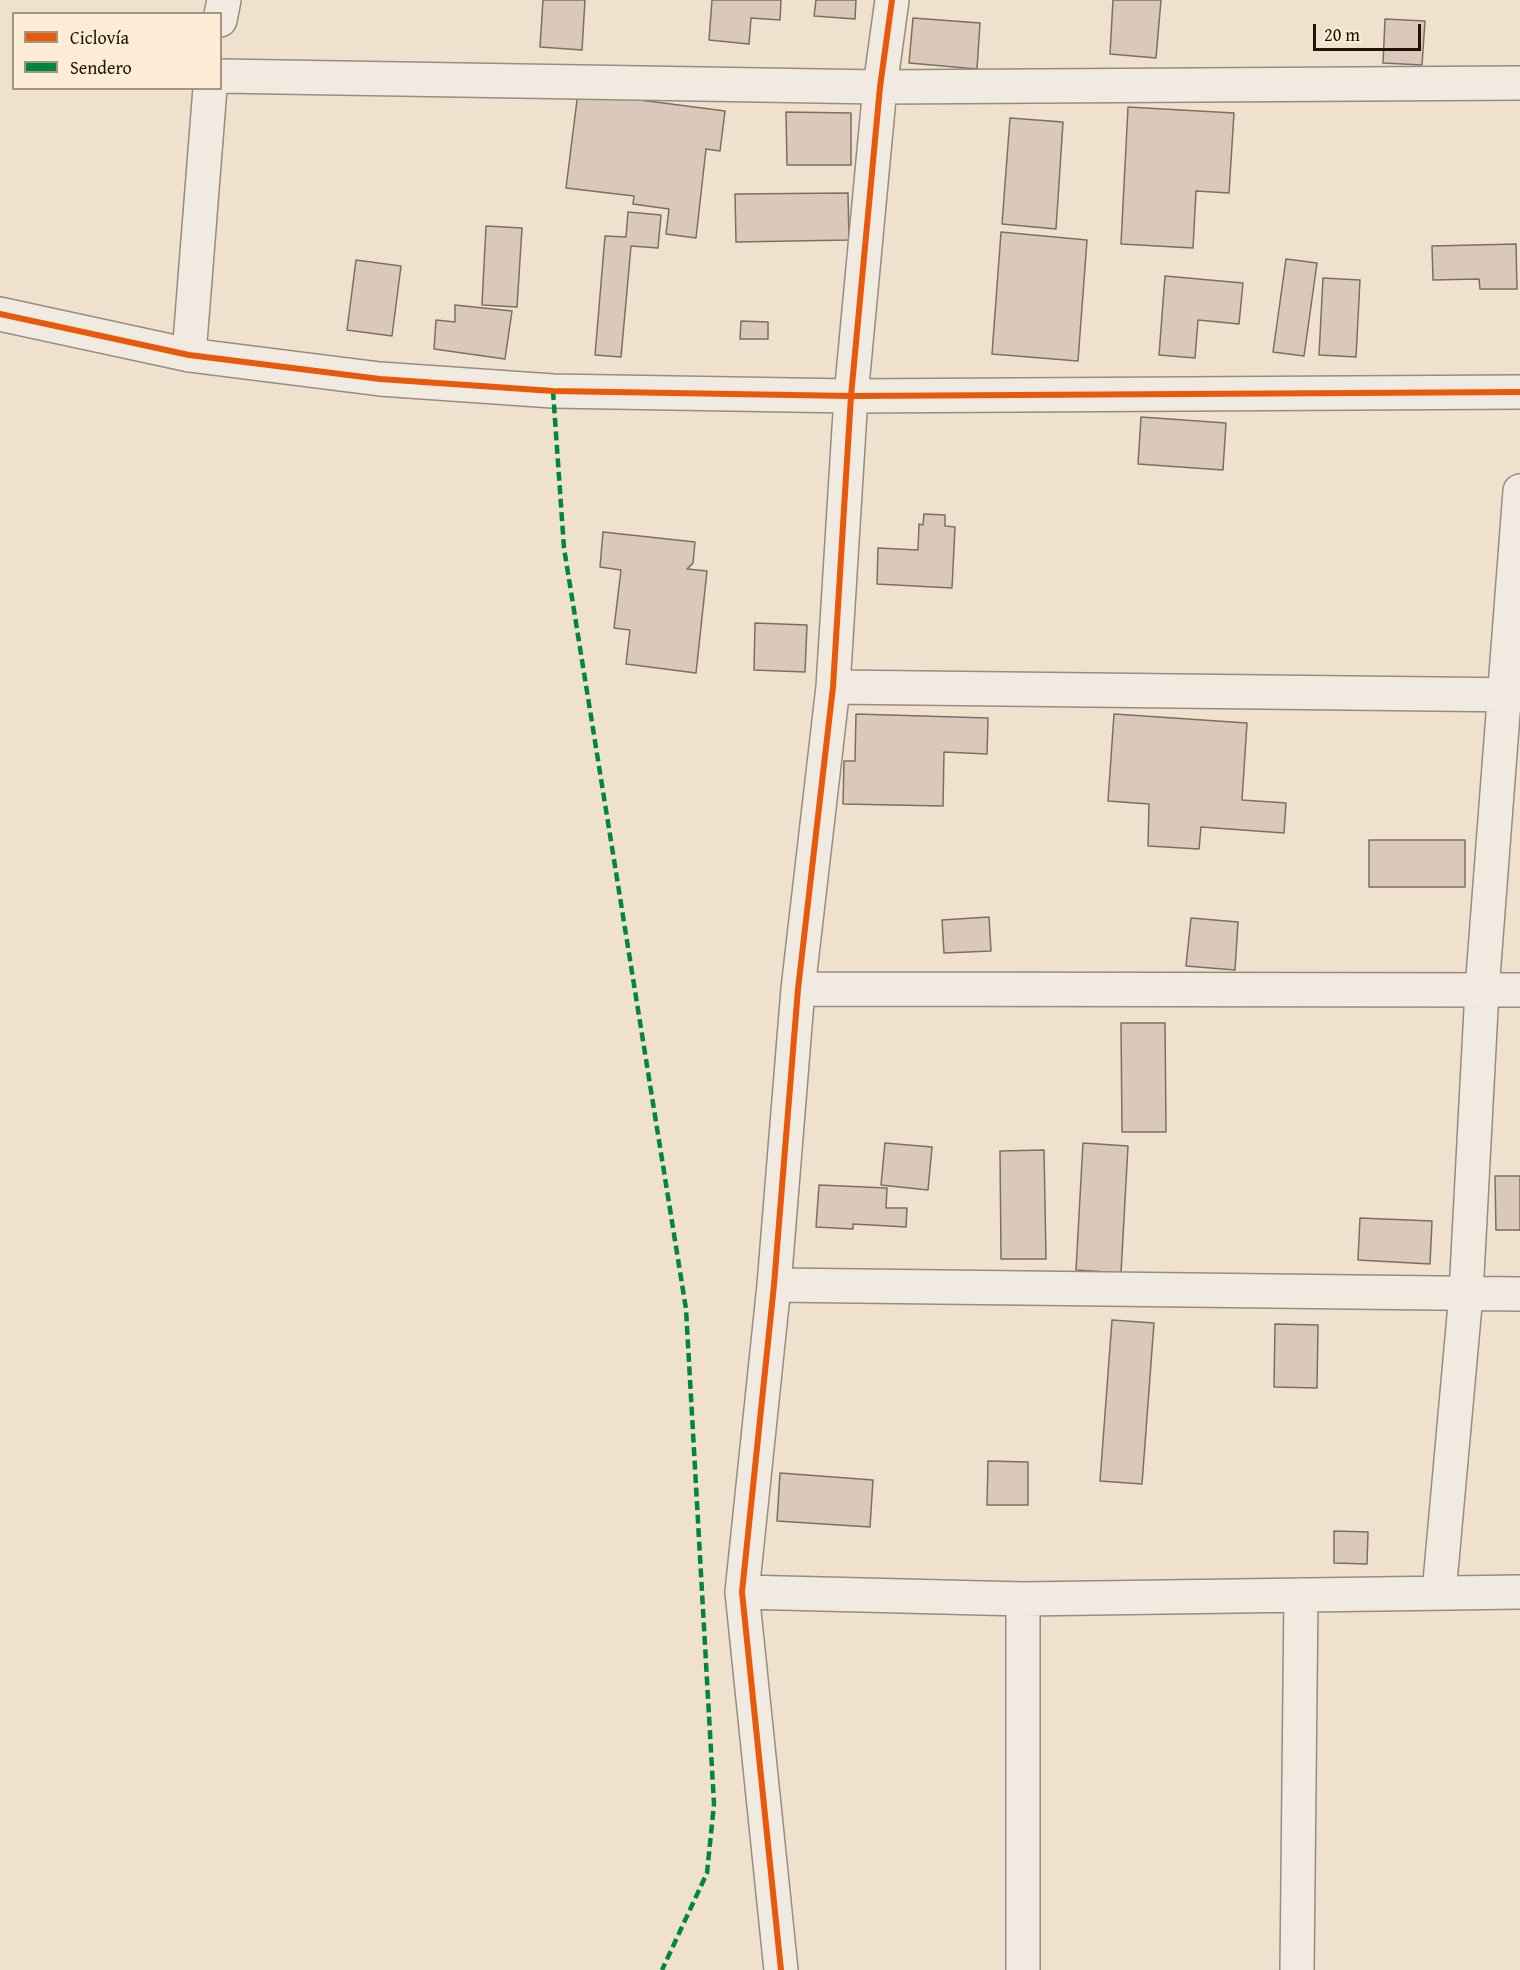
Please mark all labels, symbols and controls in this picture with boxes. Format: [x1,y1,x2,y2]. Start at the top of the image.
legend [12,12,222,90]
scale bar [1316,12,1424,50]
text: 20 m [1324,21,1360,48]
text: Ciclovía [70,24,129,51]
text: Sendero [70,54,132,81]

